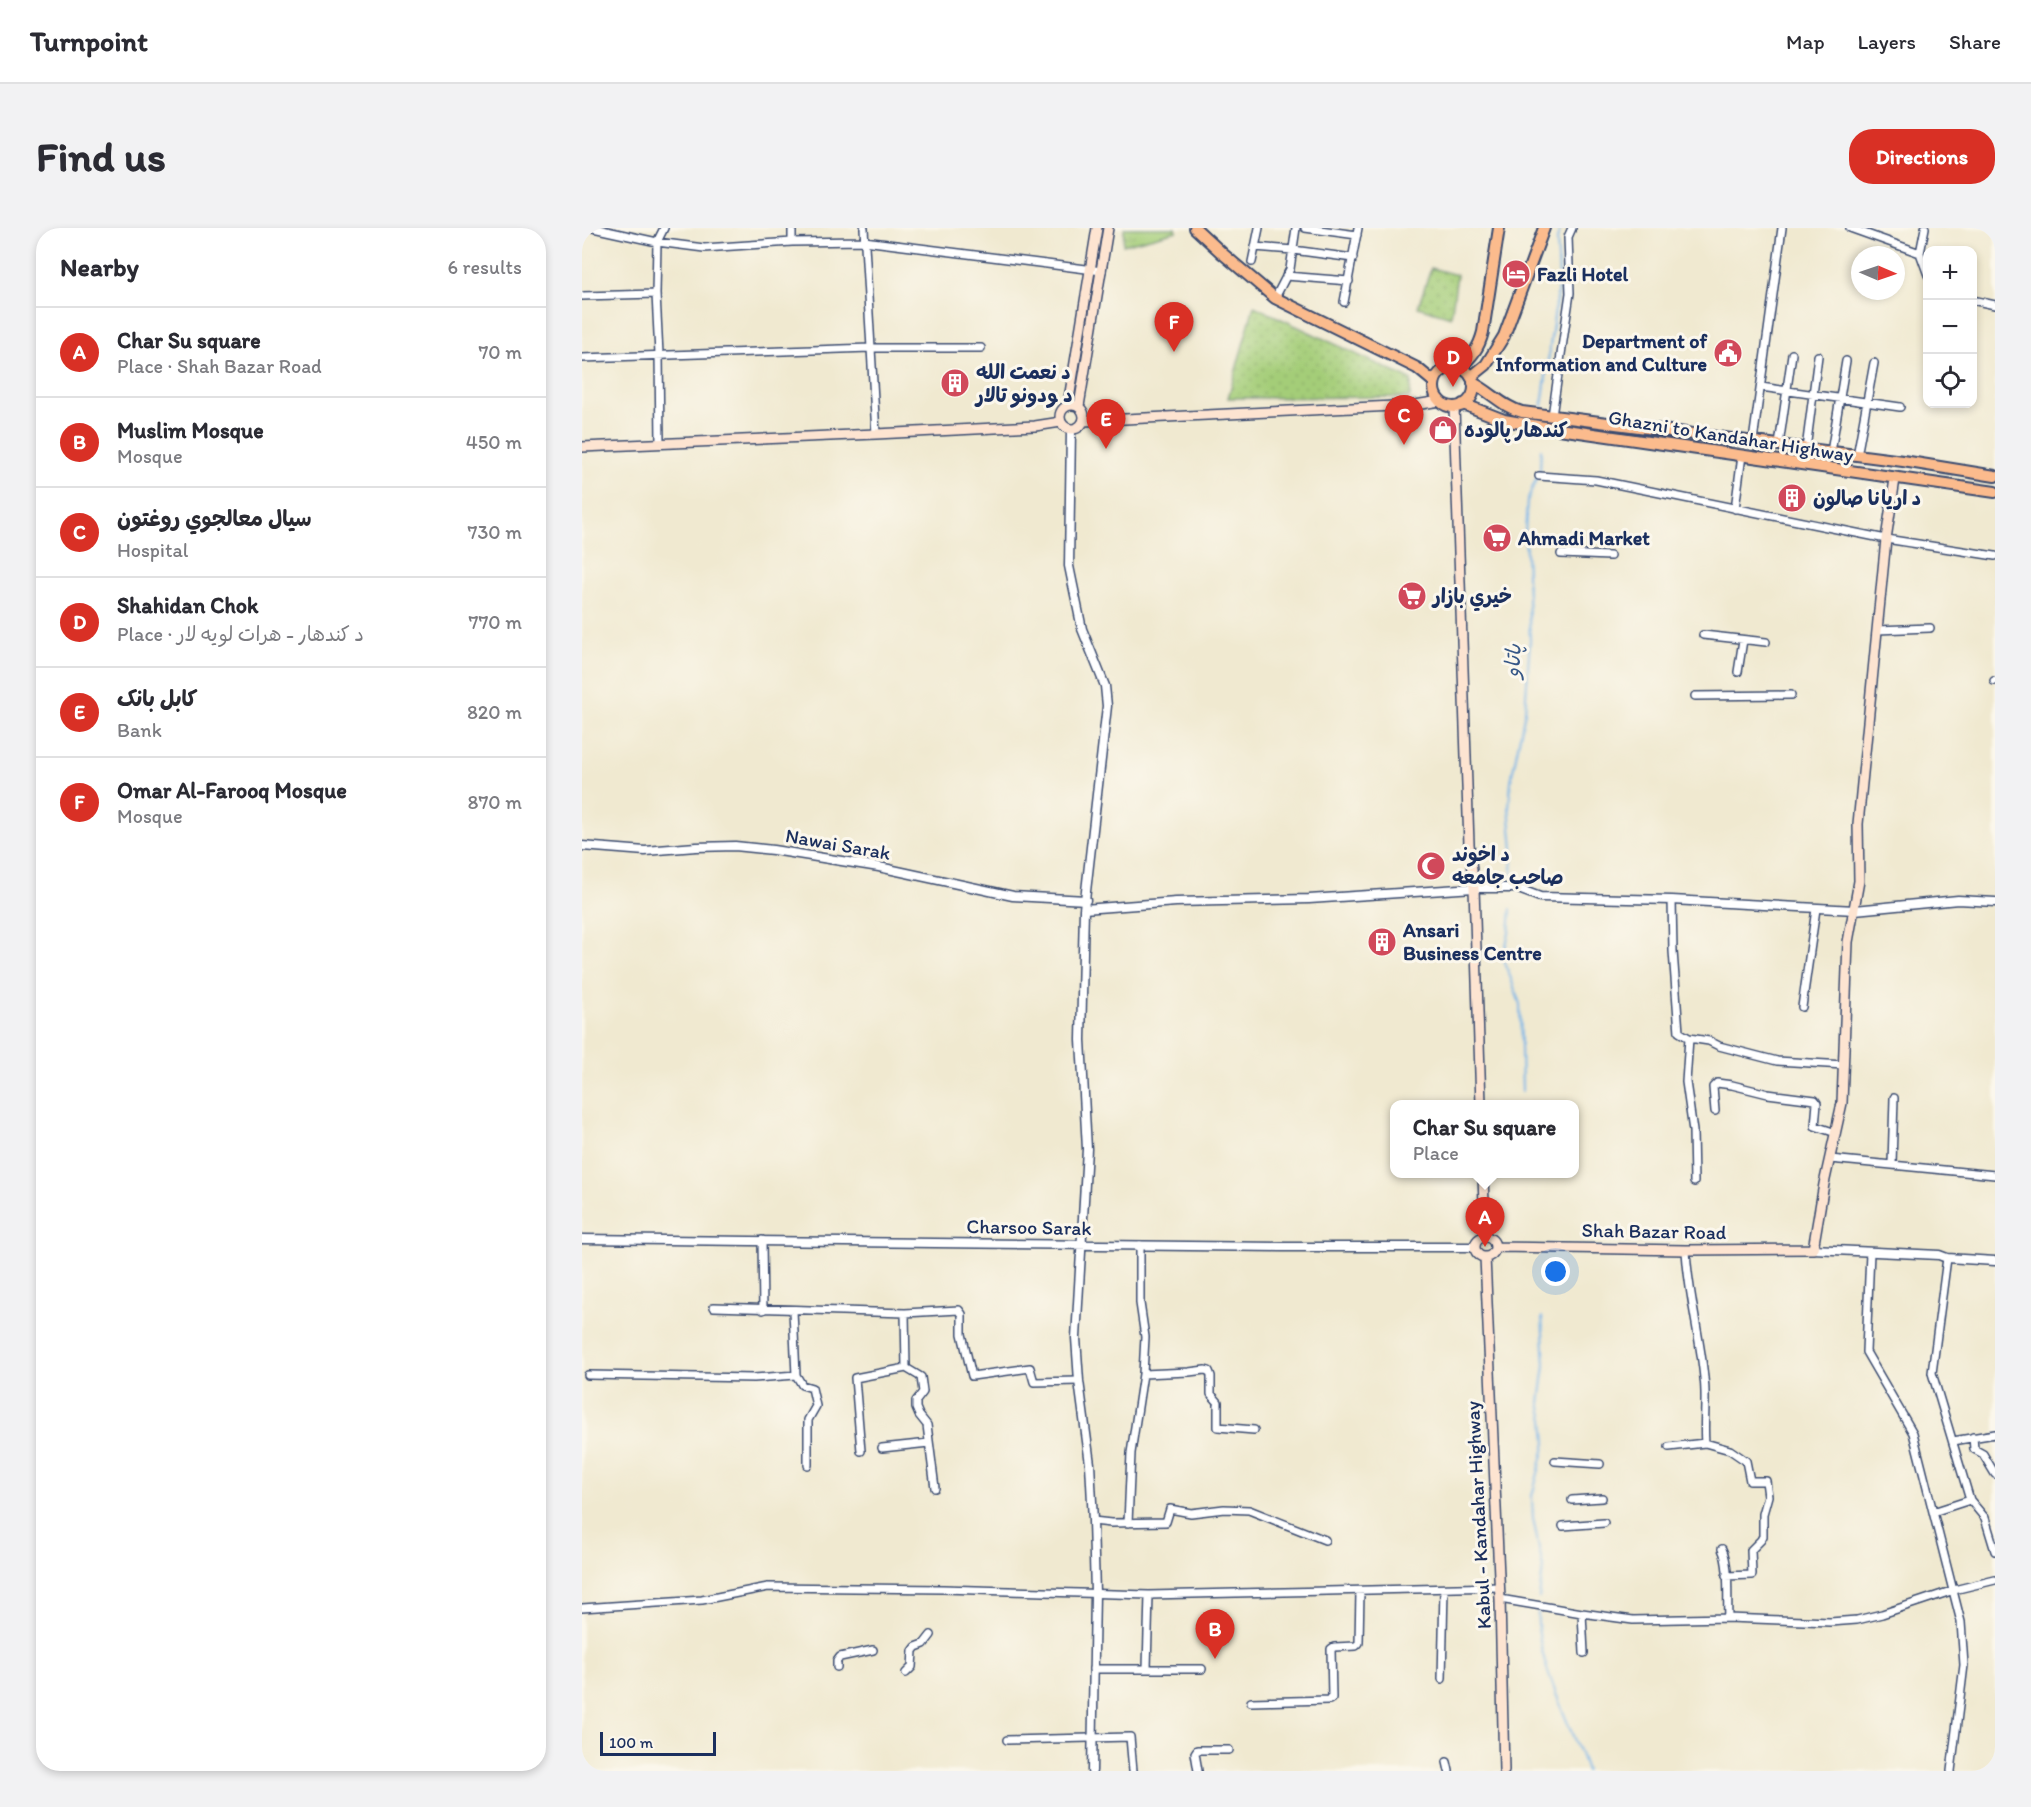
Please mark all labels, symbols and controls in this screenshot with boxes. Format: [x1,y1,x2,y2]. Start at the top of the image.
text: Turnpoint [30,24,148,58]
text: Map [1786,29,1825,54]
text: Layers [1858,29,1916,54]
text: Share [1949,29,2001,54]
button: Directions [1849,129,1995,184]
text: Find us [36,131,166,182]
north arrow [1851,246,1905,300]
map controls [1923,246,1977,408]
button: + [1923,246,1977,300]
text: Nearby [60,251,139,283]
text: 6 results [448,255,522,279]
hotel icon: Fazli Hotel [1500,258,1532,290]
place label: Fazli Hotel [1537,262,1629,286]
button: − [1923,300,1977,354]
pin: F [1154,302,1194,352]
text: Char Su square [117,327,261,354]
place label: Department of Information and Culture [1496,329,1707,376]
public building icon: Department of Information and Culture [1712,337,1744,369]
pin: D [1434,338,1472,387]
text: A [73,340,86,364]
text: 70 m [478,340,522,364]
text: Place · Shah Bazar Road [117,354,322,378]
button: locate [1923,354,1977,408]
place label: د نعمت الله د ودونو تالار [974,360,1073,408]
building icon: د نعمت الله د ودونو تالار [939,367,971,399]
pin: C [1384,396,1424,445]
pin: E [1086,400,1126,449]
street label: Ghazni to Kandahar Highway [1607,405,1856,467]
shop icon: کندهار پالوده [1427,414,1459,446]
text: Muslim Mosque [117,417,264,444]
place label: کندهار پالوده [1464,418,1568,443]
text: B [73,430,86,454]
text: 450 m [466,430,522,454]
text: Mosque [117,444,183,468]
building icon: د اریانا صالون [1776,482,1808,514]
place label: د اریانا صالون [1813,486,1921,512]
text: سيال معالجوي روغتون [117,505,312,532]
text: C [73,520,86,544]
text: 730 m [468,520,522,544]
supermarket icon: Ahmadi Market [1481,522,1513,554]
place label: Ahmadi Market [1517,526,1650,550]
text: Hospital [117,538,189,562]
supermarket icon: خیري بازار [1396,580,1428,612]
place label: خیري بازار [1431,584,1512,612]
text: Shahidan Chok [117,592,258,619]
text: D [73,610,86,634]
text: 770 m [469,610,522,634]
text: Place · د کندهار - هرات لويه لار [117,622,364,646]
water label: پاتاو [1499,643,1528,681]
text: کابل بانک [117,685,197,712]
text: E [74,700,85,724]
text: 820 m [467,700,522,724]
text: Bank [117,718,162,742]
text: Omar Al-Farooq Mosque [117,777,347,804]
text: F [74,790,85,814]
text: 870 m [467,790,522,814]
text: Mosque [117,804,183,828]
street label: Nawai Sarak [784,823,893,865]
place label: د اخوند صاحب جامعه [1452,842,1563,890]
mosque icon: د اخوند صاحب جامعه [1415,850,1447,882]
place label: Ansari Business Centre [1402,918,1542,965]
building icon: Ansari Business Centre [1366,926,1398,958]
popup [1390,1100,1579,1178]
text: Char Su square [1413,1114,1556,1141]
text: Place [1413,1141,1459,1165]
pin: A [1466,1198,1504,1247]
street label: Charsoo Sarak [966,1214,1092,1240]
street label: Shah Bazar Road [1581,1218,1727,1244]
your location [1541,1257,1570,1286]
street label: Kabul - Kandahar Highway [1460,1400,1496,1630]
pin: B [1196,1610,1234,1659]
scale bar [600,1729,716,1756]
text: 100 m [609,1733,653,1752]

